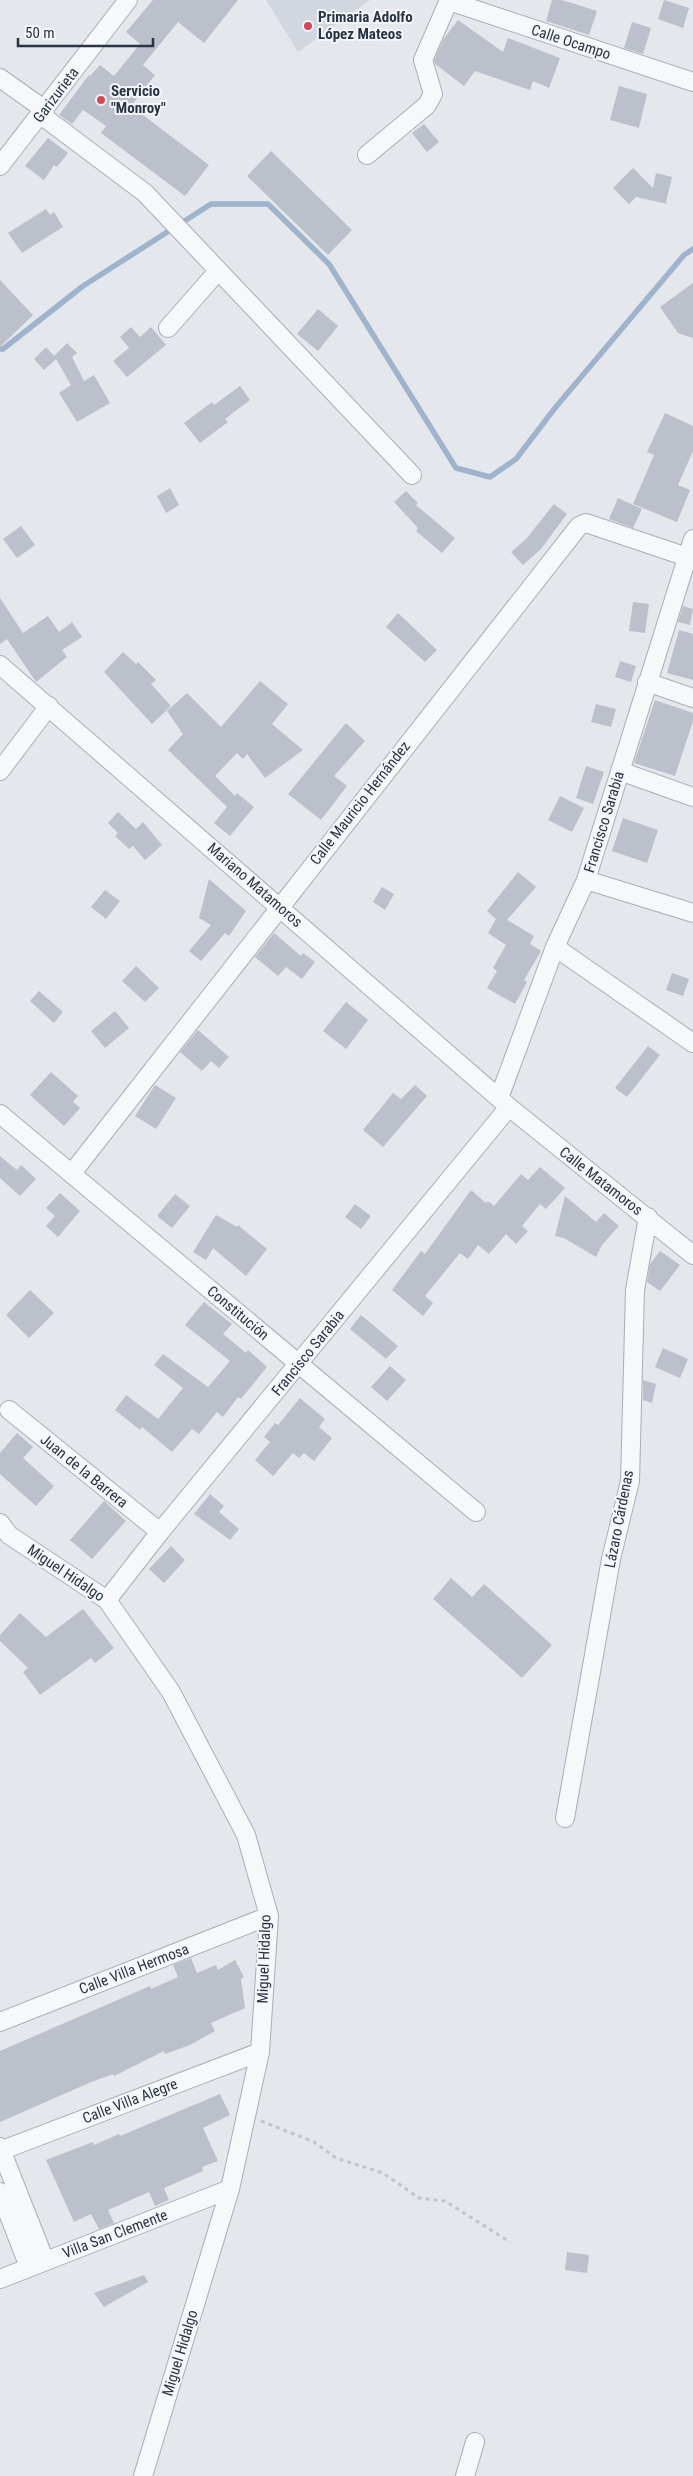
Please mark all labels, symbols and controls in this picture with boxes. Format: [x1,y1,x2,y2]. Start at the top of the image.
place label: Primaria Adolfo López Mateos [318,8,413,43]
scale bar [18,15,152,47]
marker: Primaria Adolfo López Mateos [302,20,314,32]
street label: Calle Ocampo [529,21,613,63]
text: 50 m [25,24,55,42]
street label: Garizurieta [29,64,83,126]
place label: Servicio "Monroy" [111,82,166,117]
marker: Servicio "Monroy" [95,94,107,106]
street label: Calle Mauricio Hernández [306,738,414,868]
street label: Francisco Sarabia [580,769,628,875]
street label: Mariano Matamoros [204,839,306,931]
street label: Calle Matamoros [556,1143,646,1219]
street label: Constitución [204,1282,272,1344]
street label: Francisco Sarabia [268,1306,348,1400]
street label: Juan de la Barrera [37,1430,131,1512]
street label: Lázaro Cárdenas [601,1468,637,1569]
street label: Miguel Hidalgo [24,1541,108,1605]
street label: Miguel Hidalgo [253,1914,275,2004]
street label: Calle Villa Hermosa [77,1940,191,1998]
street label: Calle Villa Alegre [80,2075,180,2127]
street label: Villa San Clemente [60,2206,170,2262]
street label: Miguel Hidalgo [158,2308,202,2398]

